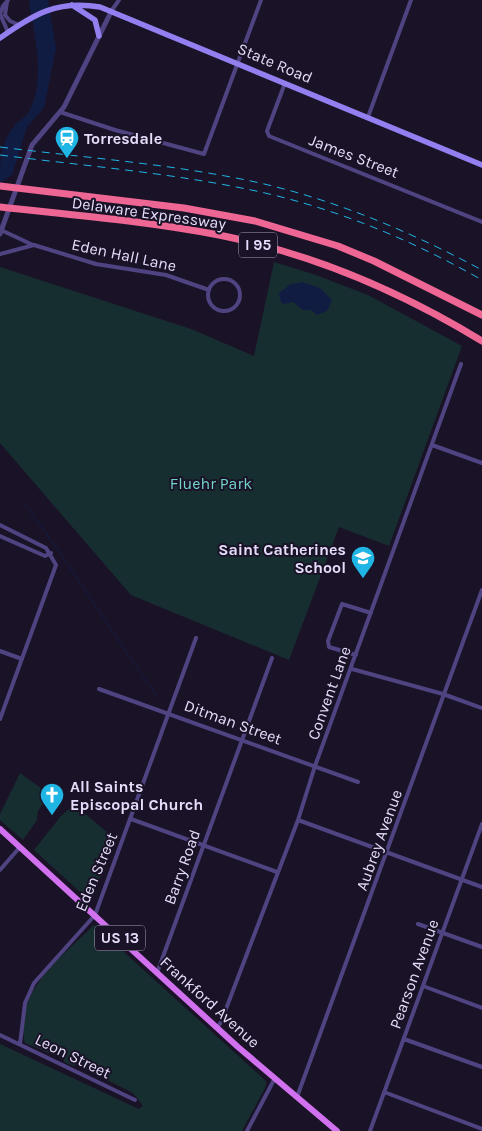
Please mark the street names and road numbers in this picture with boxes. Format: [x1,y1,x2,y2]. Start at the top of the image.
street label: State Road [235,39,315,87]
street label: James Street [306,130,402,182]
street label: Delaware Expressway [71,193,228,233]
road number: I 95 [239,232,277,258]
street label: Eden Hall Lane [70,235,178,275]
street label: Convent Lane [303,644,355,742]
street label: Ditman Street [182,696,284,748]
street label: Aubrey Avenue [352,787,406,893]
street label: Barry Road [160,827,204,907]
street label: Eden Street [71,830,121,914]
street label: Pearson Avenue [385,917,443,1031]
road number: US 13 [95,926,145,950]
street label: Frankford Avenue [156,952,264,1052]
street label: Leon Street [32,1030,114,1082]

